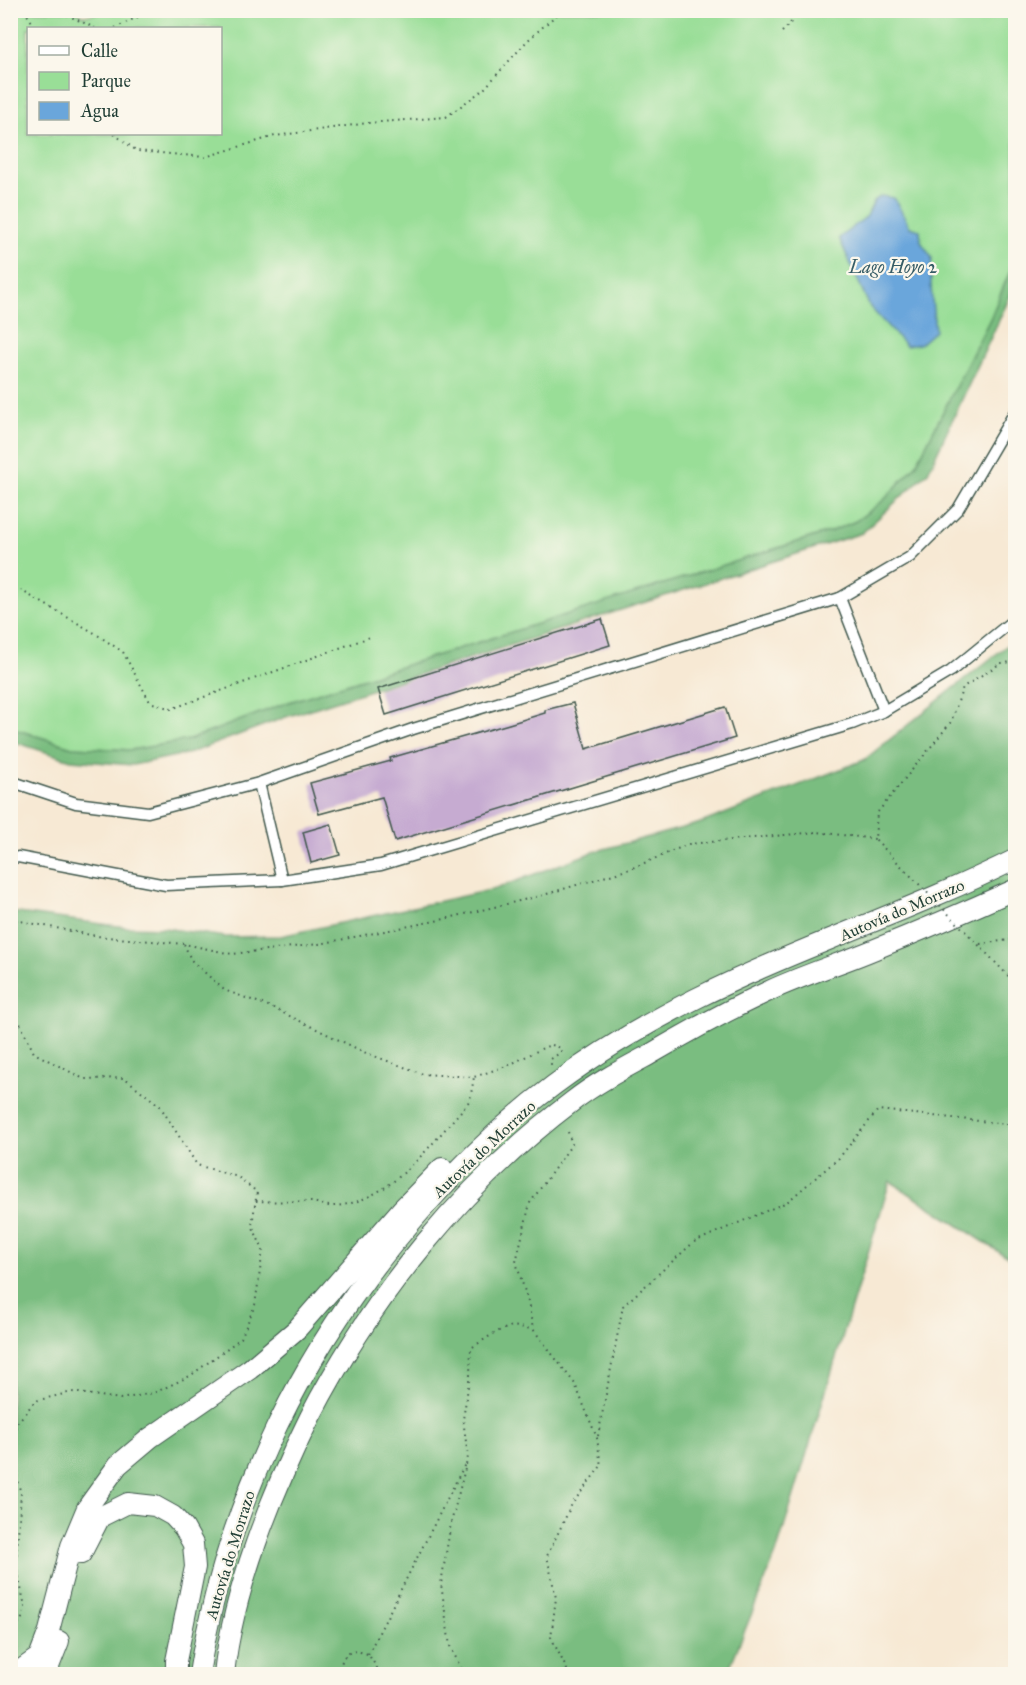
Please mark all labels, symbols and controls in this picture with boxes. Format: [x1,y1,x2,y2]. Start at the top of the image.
legend [27,27,222,135]
text: Calle [81,40,118,62]
text: Parque [81,70,131,93]
text: Agua [80,100,119,123]
water label: Lago Hoyo 2 [848,256,937,278]
street label: Autovía do Morrazo [836,875,967,945]
street label: Autovía do Morrazo [428,1096,539,1202]
street label: Autovía do Morrazo [201,1488,259,1623]

